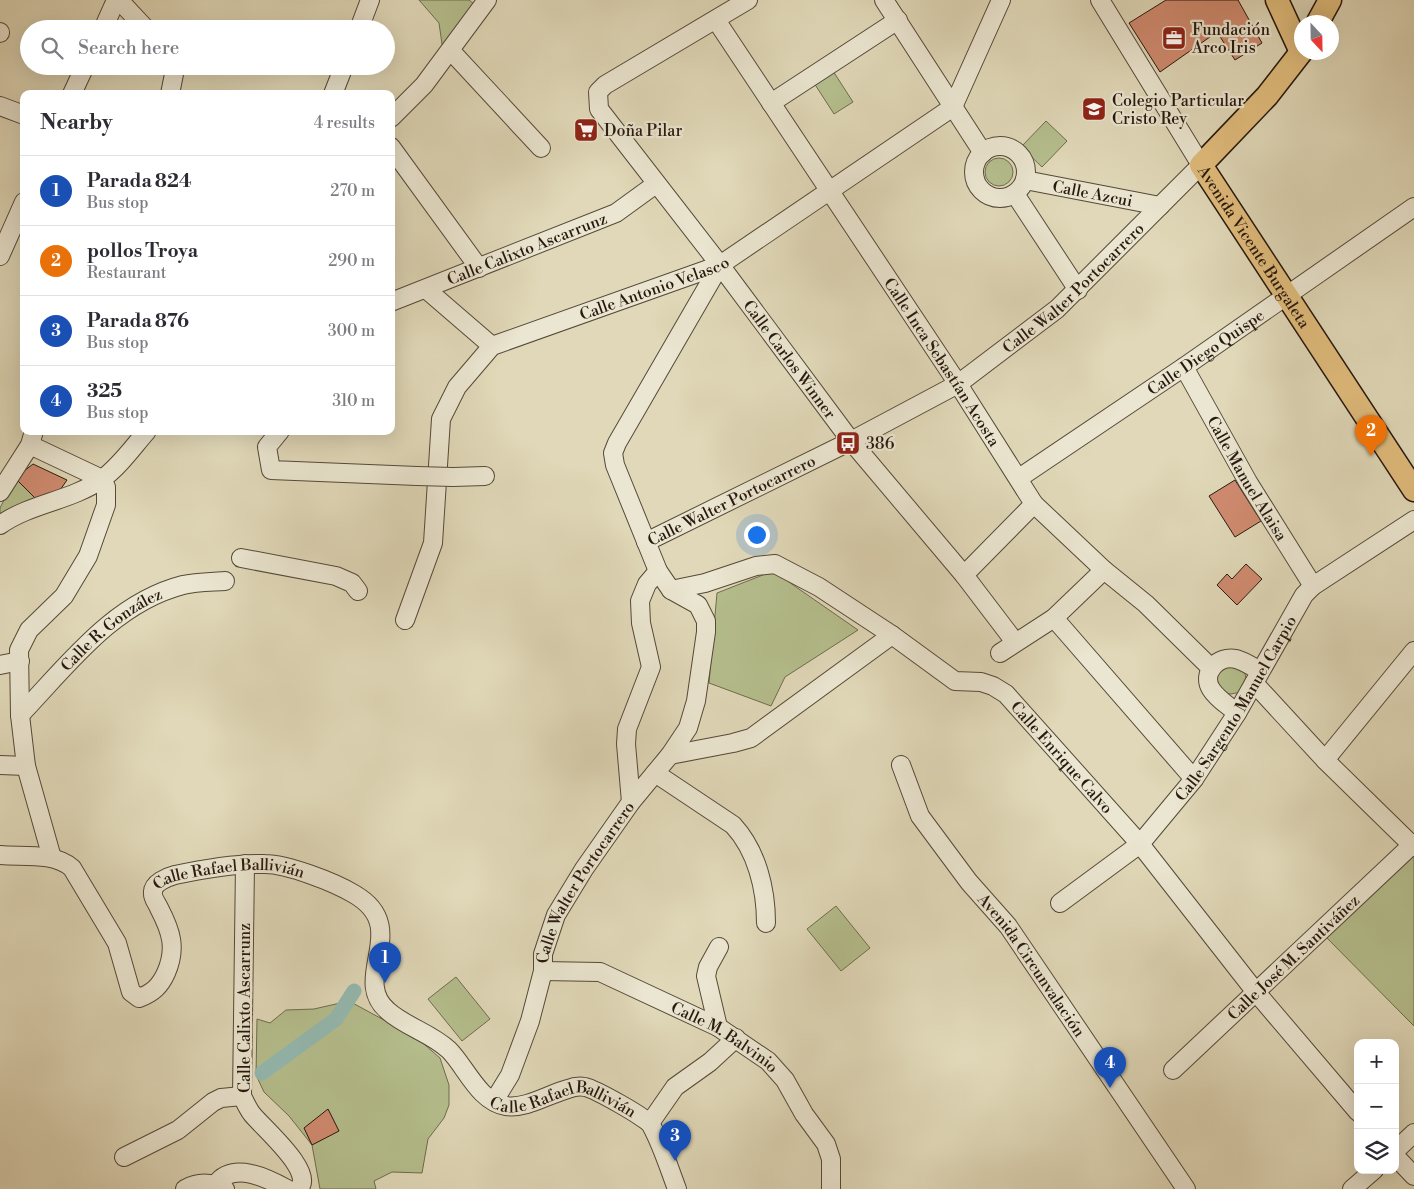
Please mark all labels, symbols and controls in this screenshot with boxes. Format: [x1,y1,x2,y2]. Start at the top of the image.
north arrow [1294,15,1339,60]
search box [20,20,395,75]
place label: Fundación Arco Iris [1191,20,1271,58]
office icon: Fundación Arco Iris [1161,25,1187,51]
icon: search [38,34,66,62]
text: Search here [78,36,179,60]
place label: Colegio Particular Cristo Rey [1112,91,1244,129]
school or university icon: Colegio Particular Cristo Rey [1081,96,1107,122]
text: Nearby [40,110,113,136]
text: 4 results [314,113,375,133]
supermarket icon: Doña Pilar [573,117,599,143]
place label: Doña Pilar [604,121,682,141]
street label: Avenida Vicente Burgaleta [1193,161,1315,333]
text: Parada 824 [87,169,192,193]
street label: Calle Azcui [1051,177,1134,212]
text: 1 [52,181,60,201]
text: 270 m [330,181,375,201]
text: Bus stop [87,193,149,213]
street label: Calle Calixto Ascarrunz [444,209,610,290]
street label: Calle Walter Portocarrero [999,219,1149,358]
text: pollos Troya [87,239,198,263]
text: 2 [51,251,61,271]
text: 290 m [328,251,375,271]
street label: Calle Antonio Velasco [577,253,733,325]
text: Restaurant [87,263,166,283]
street label: Calle Inca Sebastían Acosta [879,274,1004,451]
street label: Calle Carlos Winner [738,296,840,423]
street label: Calle Diego Quispe [1144,305,1268,400]
text: Parada 876 [87,309,189,333]
text: 3 [51,321,61,341]
text: 300 m [328,321,375,341]
text: Bus stop [87,333,149,353]
text: 325 [87,379,122,403]
text: 4 [51,391,61,411]
text: 310 m [332,391,375,411]
text: Bus stop [87,403,149,423]
street label: Calle Manuel Alaisa [1202,413,1292,545]
pin: 2 [1355,415,1387,456]
bus stop icon: 386 [835,430,861,456]
place label: 386 [866,434,895,454]
street label: Calle Walter Portocarrero [644,451,819,551]
your location [744,522,770,548]
street label: Calle R. González [57,584,165,676]
street label: Calle Sargento Manuel Carpio [1171,612,1301,805]
street label: Calle Enrique Calvo [1006,697,1117,818]
street label: Calle Walter Portocarrero [534,798,639,963]
street label: Calle Rafael Ballivián [149,855,307,895]
street label: Avenida Circunvalación [972,889,1089,1041]
street label: Calle José M. Santiváñez [1223,890,1364,1025]
street label: Calle Calixto Ascarrunz [235,923,255,1093]
pin: 1 [369,942,401,983]
street label: Calle M. Balvinio [668,998,782,1077]
map controls [1354,1039,1399,1174]
button: + [1354,1039,1399,1084]
pin: 4 [1094,1047,1126,1088]
street label: Calle Rafael Ballivián [486,1077,640,1122]
button: − [1354,1084,1399,1129]
pin: 3 [659,1120,691,1161]
button: layers [1354,1129,1399,1174]

